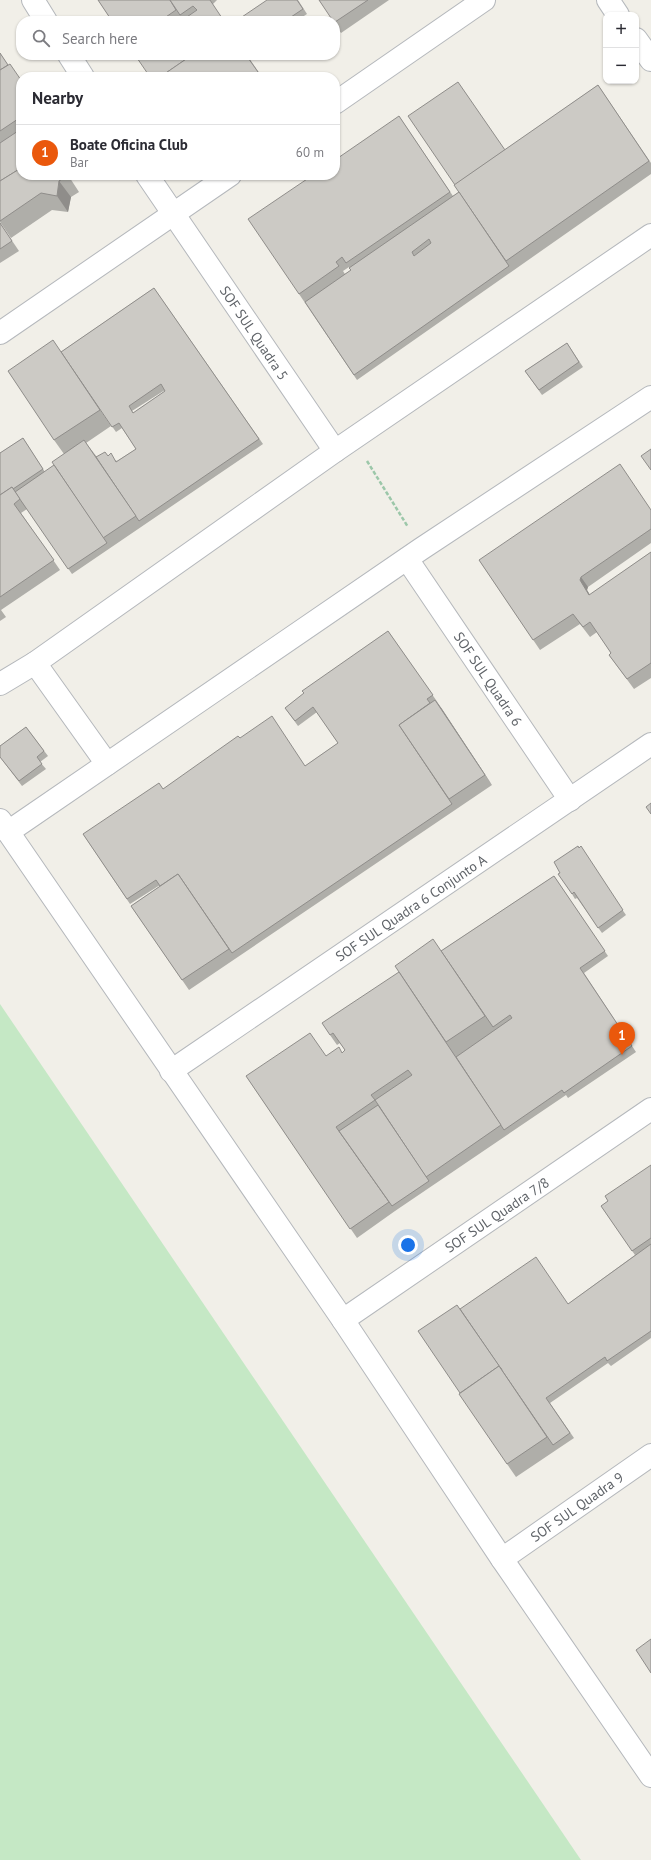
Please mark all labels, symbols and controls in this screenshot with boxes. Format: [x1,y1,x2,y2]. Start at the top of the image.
map controls [603,12,639,84]
button: + [603,12,639,48]
search box [16,16,340,60]
icon: search [30,27,52,49]
text: Search here [62,29,138,48]
button: − [603,48,639,84]
text: Nearby [32,87,83,109]
text: Boate Oficina Club [70,135,188,154]
text: 1 [41,144,49,161]
text: 60 m [296,144,324,161]
text: Bar [70,154,88,171]
street label: SOF SUL Quadra 5 [216,283,292,383]
street label: SOF SUL Quadra 6 [450,629,526,729]
street label: SOF SUL Quadra 6 Conjunto A [332,850,491,965]
pin: 1 [609,1022,635,1055]
street label: SOF SUL Quadra 7/8 [441,1173,553,1257]
your location [398,1235,418,1255]
street label: SOF SUL Quadra 9 [527,1468,627,1546]

